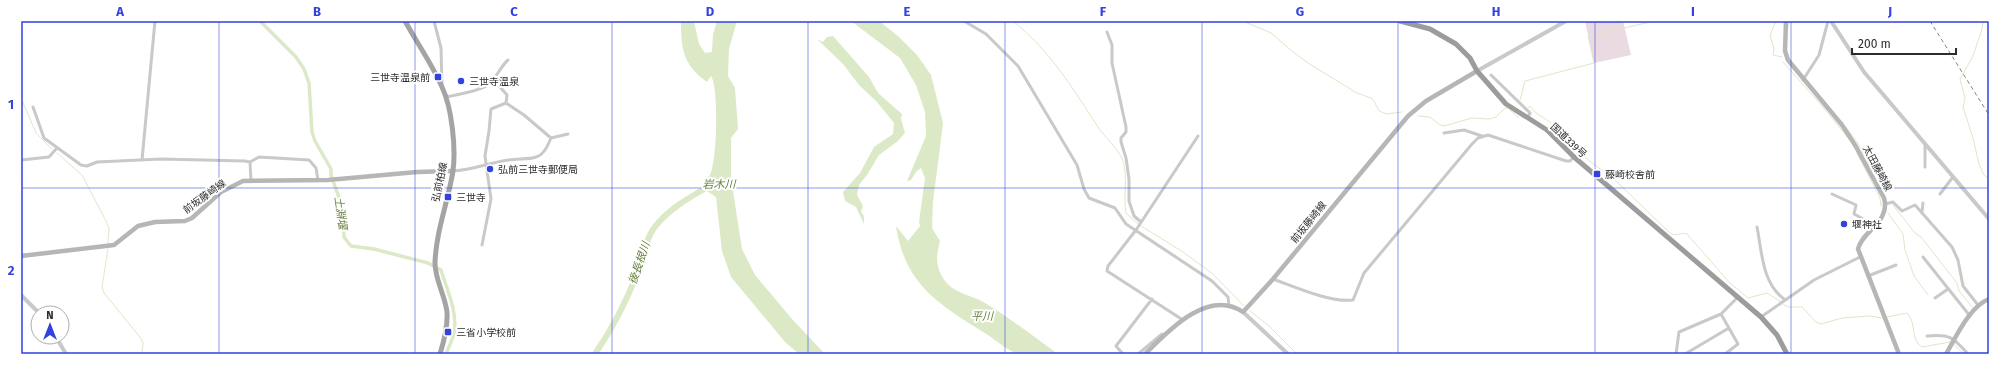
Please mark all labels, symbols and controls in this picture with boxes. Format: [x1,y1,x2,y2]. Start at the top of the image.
text: A [115,4,124,19]
text: B [313,4,321,19]
text: C [510,4,518,19]
text: D [706,4,715,19]
text: E [904,4,911,19]
text: F [1100,4,1107,19]
text: G [1296,4,1304,19]
text: H [1492,4,1500,19]
text: I [1691,4,1695,19]
text: J [1887,4,1892,19]
scale bar [1852,30,1956,56]
text: 200 m [1858,37,1891,51]
place label: 三世寺温泉前 [370,72,430,84]
marker: 三世寺温泉前 [433,72,443,82]
marker: 三世寺温泉 [456,76,466,86]
place label: 三世寺温泉 [469,76,520,88]
text: 1 [8,97,14,112]
street label: 国道339号 [1548,121,1589,161]
street label: 太田藤崎線 [1860,144,1894,193]
street label: 弘前柏線 [430,161,450,203]
marker: 弘前三世寺郵便局 [485,164,495,174]
place label: 弘前三世寺郵便局 [498,164,578,176]
marker: 藤崎校舎前 [1592,169,1602,179]
place label: 藤崎校舎前 [1605,169,1655,181]
street label: 前坂藤崎線 [181,177,228,216]
water label: 岩木川 [703,178,736,191]
marker: 三世寺 [443,192,453,202]
place label: 三世寺 [456,192,486,204]
water label: 土淵堰 [332,196,350,232]
street label: 前坂藤崎線 [1288,199,1329,246]
marker: 堰神社 [1839,219,1849,229]
place label: 堰神社 [1852,219,1882,231]
water label: 後長根川 [626,239,653,286]
text: 2 [8,263,15,278]
north arrow [30,305,70,345]
text: N [46,309,54,322]
water label: 平川 [971,310,994,323]
marker: 三省小学校前 [443,327,453,337]
place label: 三省小学校前 [456,327,516,339]

